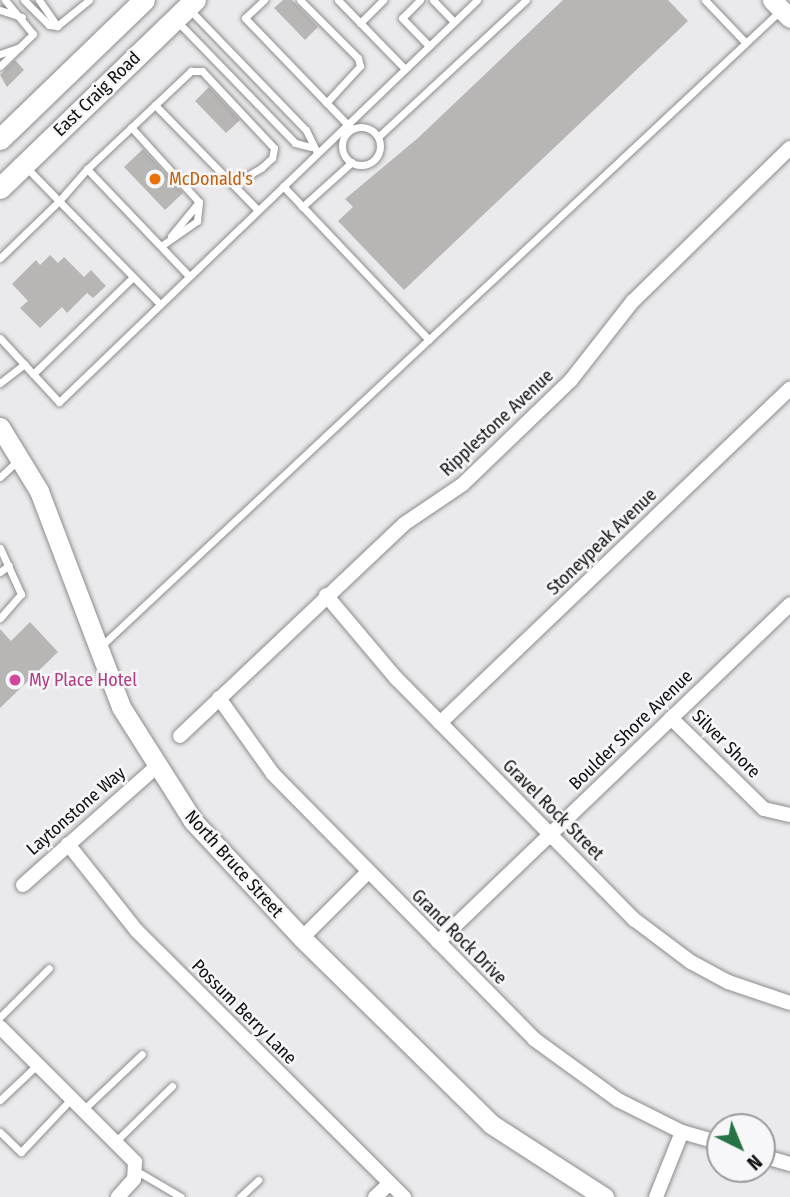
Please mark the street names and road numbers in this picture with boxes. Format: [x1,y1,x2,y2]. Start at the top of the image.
street label: East Craig Road [49,47,145,141]
street label: Ripplestone Avenue [436,365,558,481]
street label: Stoneypeak Avenue [543,484,661,600]
street label: Boulder Shore Avenue [565,666,697,794]
street label: Silver Shore [687,705,765,783]
street label: Gravel Rock Street [498,755,608,865]
street label: Laytonstone Way [22,762,130,860]
street label: North Bruce Street [180,806,288,922]
street label: Grand Rock Drive [407,885,511,989]
street label: Possum Berry Lane [187,955,301,1069]

